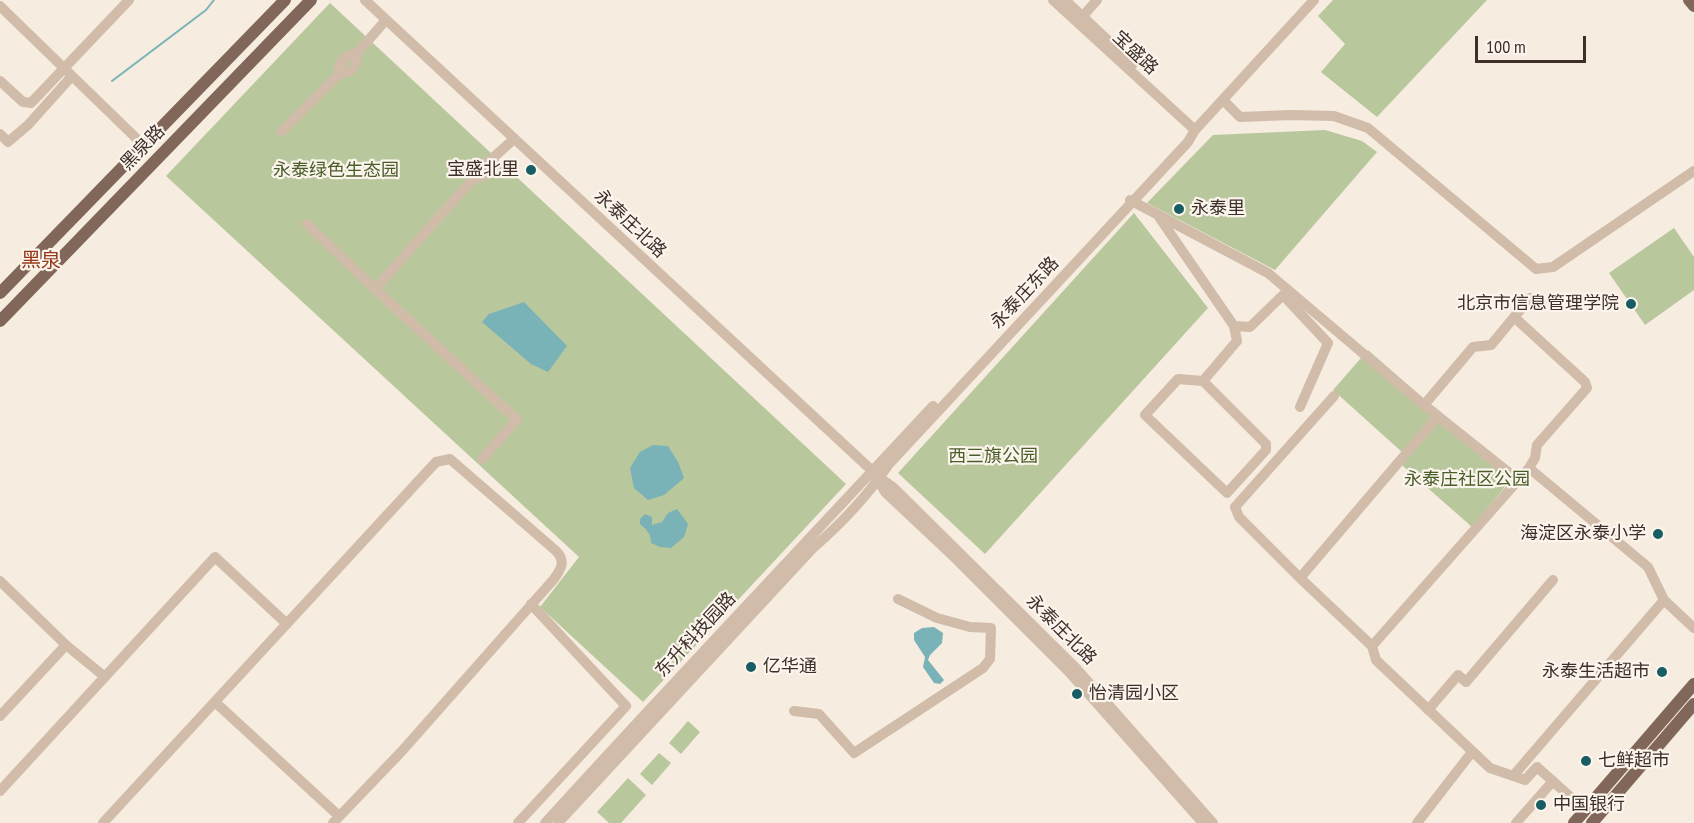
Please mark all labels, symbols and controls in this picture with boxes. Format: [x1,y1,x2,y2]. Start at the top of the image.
scale bar [1478,24,1589,62]
street label: 宝盛路 [1108,27,1162,79]
text: 100 m [1486,35,1526,58]
street label: 黑泉路 [116,121,170,175]
place label: 宝盛北里 [447,159,519,181]
park label: 永泰绿色生态园 [273,160,399,182]
marker: 宝盛北里 [524,163,538,177]
street label: 永泰庄北路 [590,185,670,263]
place label: 永泰里 [1191,198,1245,220]
marker: 永泰里 [1172,202,1186,216]
district label: 黑泉 [21,249,61,273]
street label: 永泰庄东路 [986,253,1064,333]
place label: 北京市信息管理学院 [1457,293,1619,315]
marker: 北京市信息管理学院 [1624,297,1638,311]
park label: 西三旗公园 [948,446,1038,468]
park label: 永泰庄社区公园 [1404,469,1530,491]
place label: 海淀区永泰小学 [1520,523,1646,545]
marker: 海淀区永泰小学 [1651,527,1665,541]
street label: 东升科技园路 [651,588,741,682]
street label: 永泰庄北路 [1022,591,1100,669]
place label: 亿华通 [763,656,817,678]
marker: 亿华通 [744,660,758,674]
place label: 永泰生活超市 [1542,661,1650,683]
marker: 永泰生活超市 [1655,665,1669,679]
place label: 怡清园小区 [1089,683,1179,705]
marker: 怡清园小区 [1070,687,1084,701]
place label: 七鲜超市 [1598,750,1670,772]
marker: 七鲜超市 [1579,754,1593,768]
place label: 中国银行 [1553,794,1625,816]
marker: 中国银行 [1534,798,1548,812]

